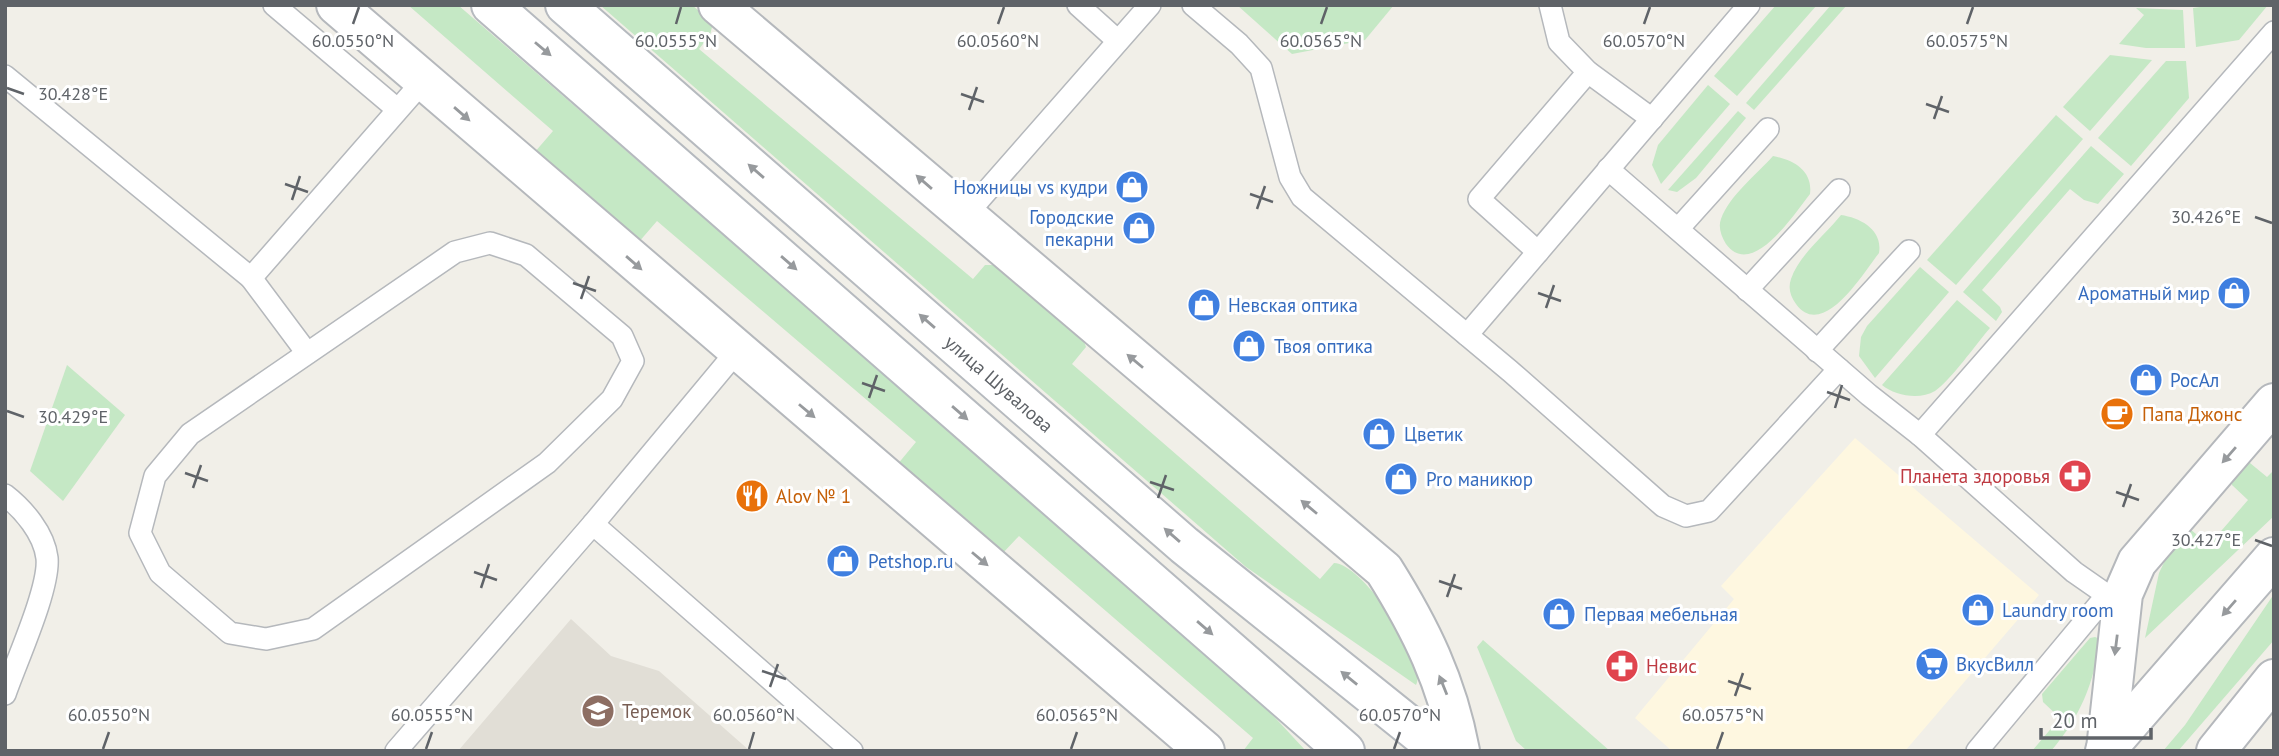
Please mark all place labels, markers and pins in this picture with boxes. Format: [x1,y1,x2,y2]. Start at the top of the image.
shop icon: Ножницы vs кудри [1113,168,1151,206]
place label: Ножницы vs кудри [953,175,1108,199]
place label: Городские пекарни [1029,205,1114,251]
shop icon: Городские пекарни [1120,209,1158,247]
shop icon: Ароматный мир [2215,274,2253,312]
place label: Ароматный мир [2078,281,2210,305]
shop icon: Невская оптика [1185,286,1223,324]
place label: Невская оптика [1228,293,1358,317]
shop icon: Твоя оптика [1230,327,1268,365]
place label: Твоя оптика [1274,334,1373,358]
shop icon: РосАл [2127,361,2165,399]
place label: РосАл [2170,368,2219,392]
cafe icon: Папа Джонс [2098,395,2136,433]
place label: Папа Джонс [2142,402,2242,426]
shop icon: Цветик [1360,415,1398,453]
place label: Цветик [1404,422,1463,446]
pharmacy icon: Планета здоровья [2056,457,2094,495]
shop icon: Pro маникюр [1382,460,1420,498]
place label: Планета здоровья [1900,464,2050,488]
place label: Pro маникюр [1426,467,1533,491]
restaurant icon: Alov № 1 [733,477,771,515]
place label: Alov № 1 [776,484,851,508]
shop icon: Petshop.ru [824,542,862,580]
place label: Petshop.ru [868,549,953,573]
shop icon: Laundry room [1959,591,1997,629]
shop icon: Первая мебельная [1540,595,1578,633]
place label: Laundry room [2002,598,2114,622]
place label: Первая мебельная [1584,602,1738,626]
supermarket icon: ВкусВилл [1913,645,1951,683]
pharmacy icon: Невис [1603,647,1641,685]
place label: ВкусВилл [1956,652,2034,676]
place label: Невис [1646,654,1697,678]
school or university icon: Теремок [579,692,617,730]
place label: Теремок [622,699,691,723]

